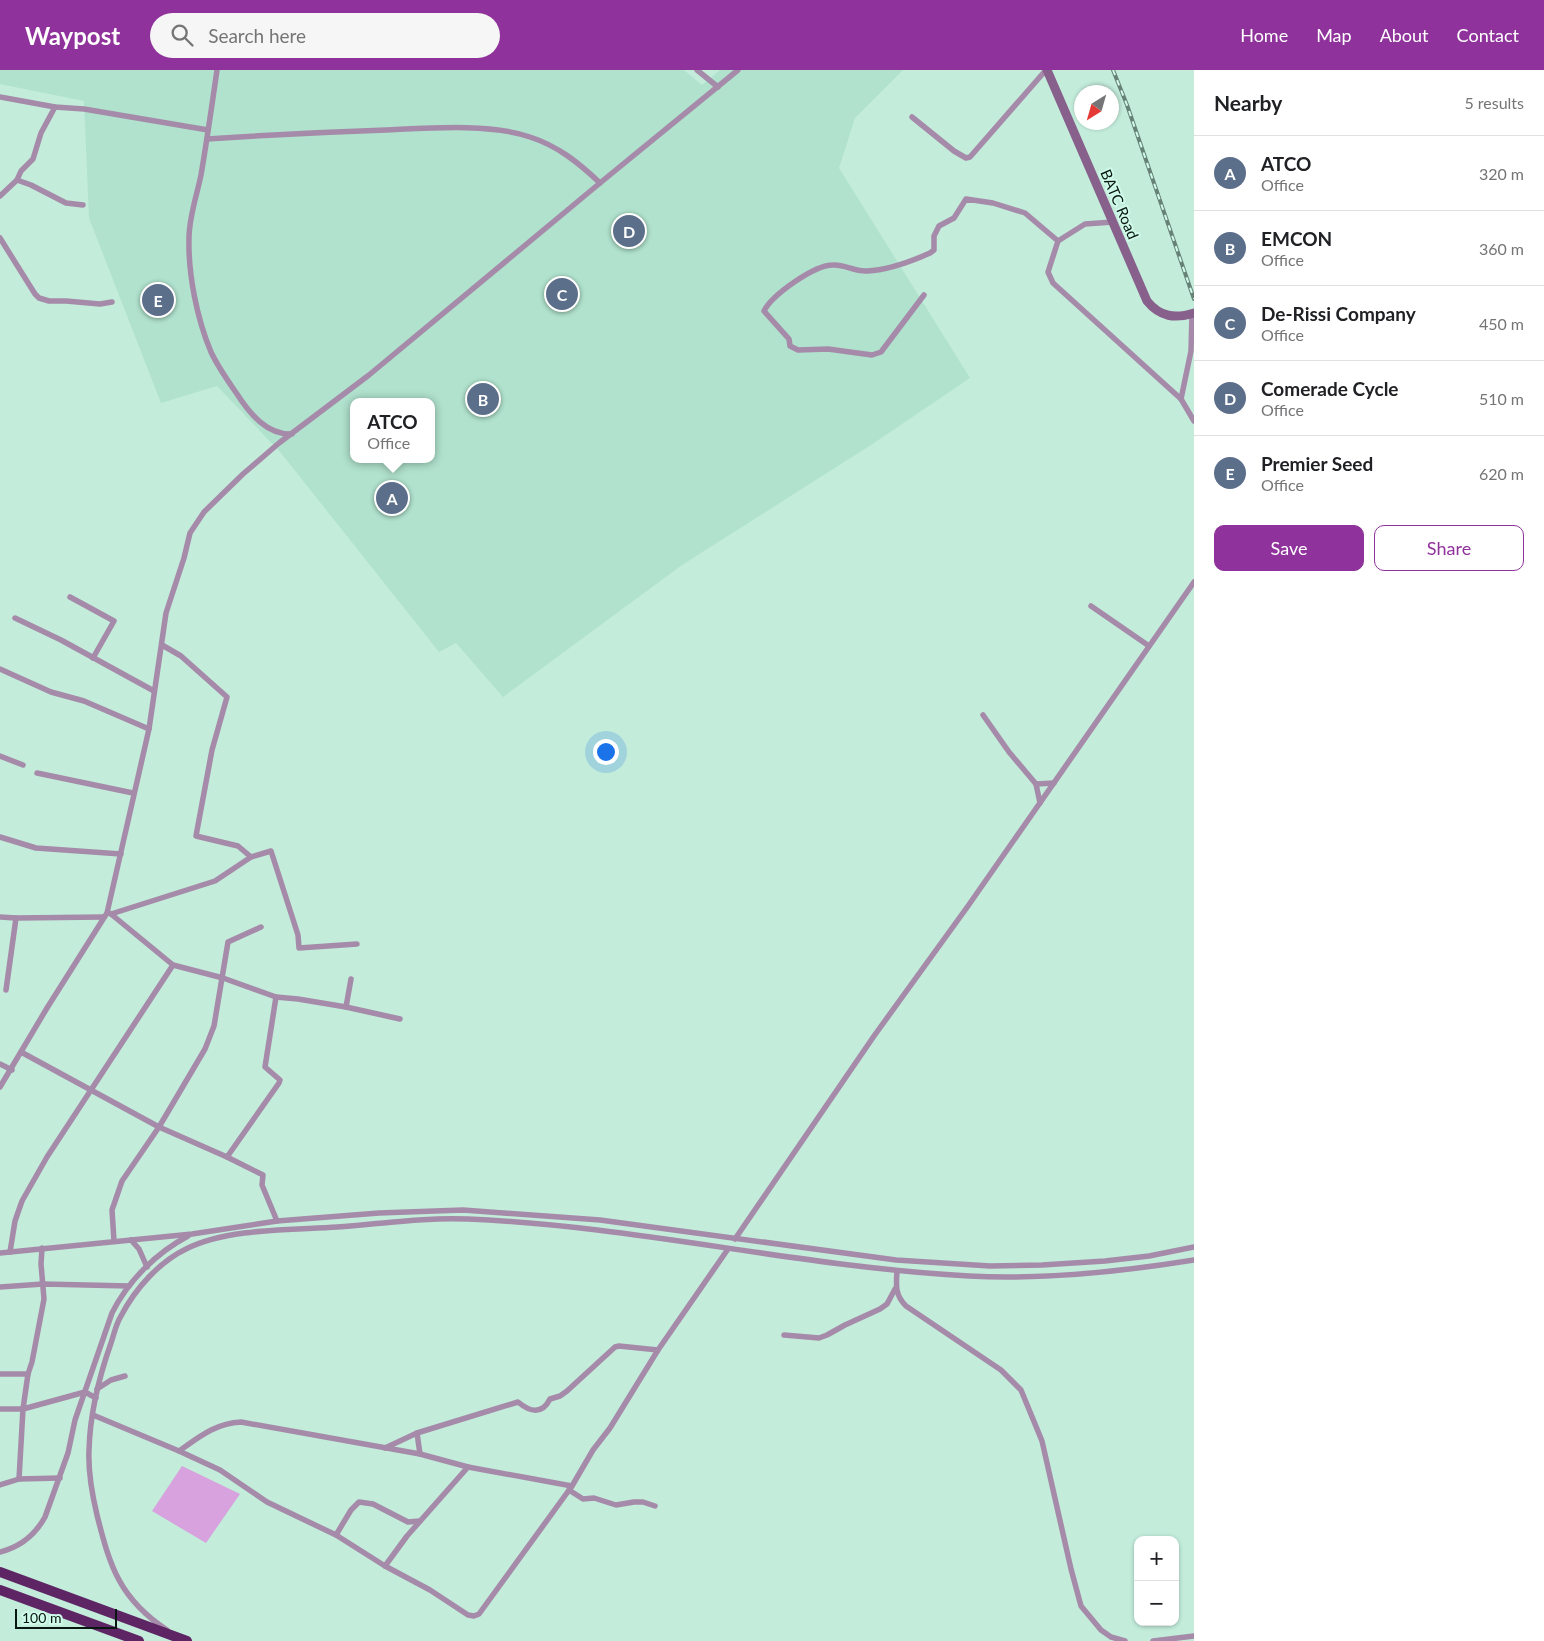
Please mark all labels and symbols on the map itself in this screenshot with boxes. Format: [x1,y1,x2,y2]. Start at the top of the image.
north arrow [1074,85,1119,130]
street label: BATC Road [1097,166,1143,242]
pin: D [613,212,645,250]
pin: C [546,275,578,313]
pin: E [142,281,174,319]
pin: B [467,380,499,418]
pin: A [376,479,408,517]
your location [593,739,619,765]
scale bar [15,1606,118,1629]

